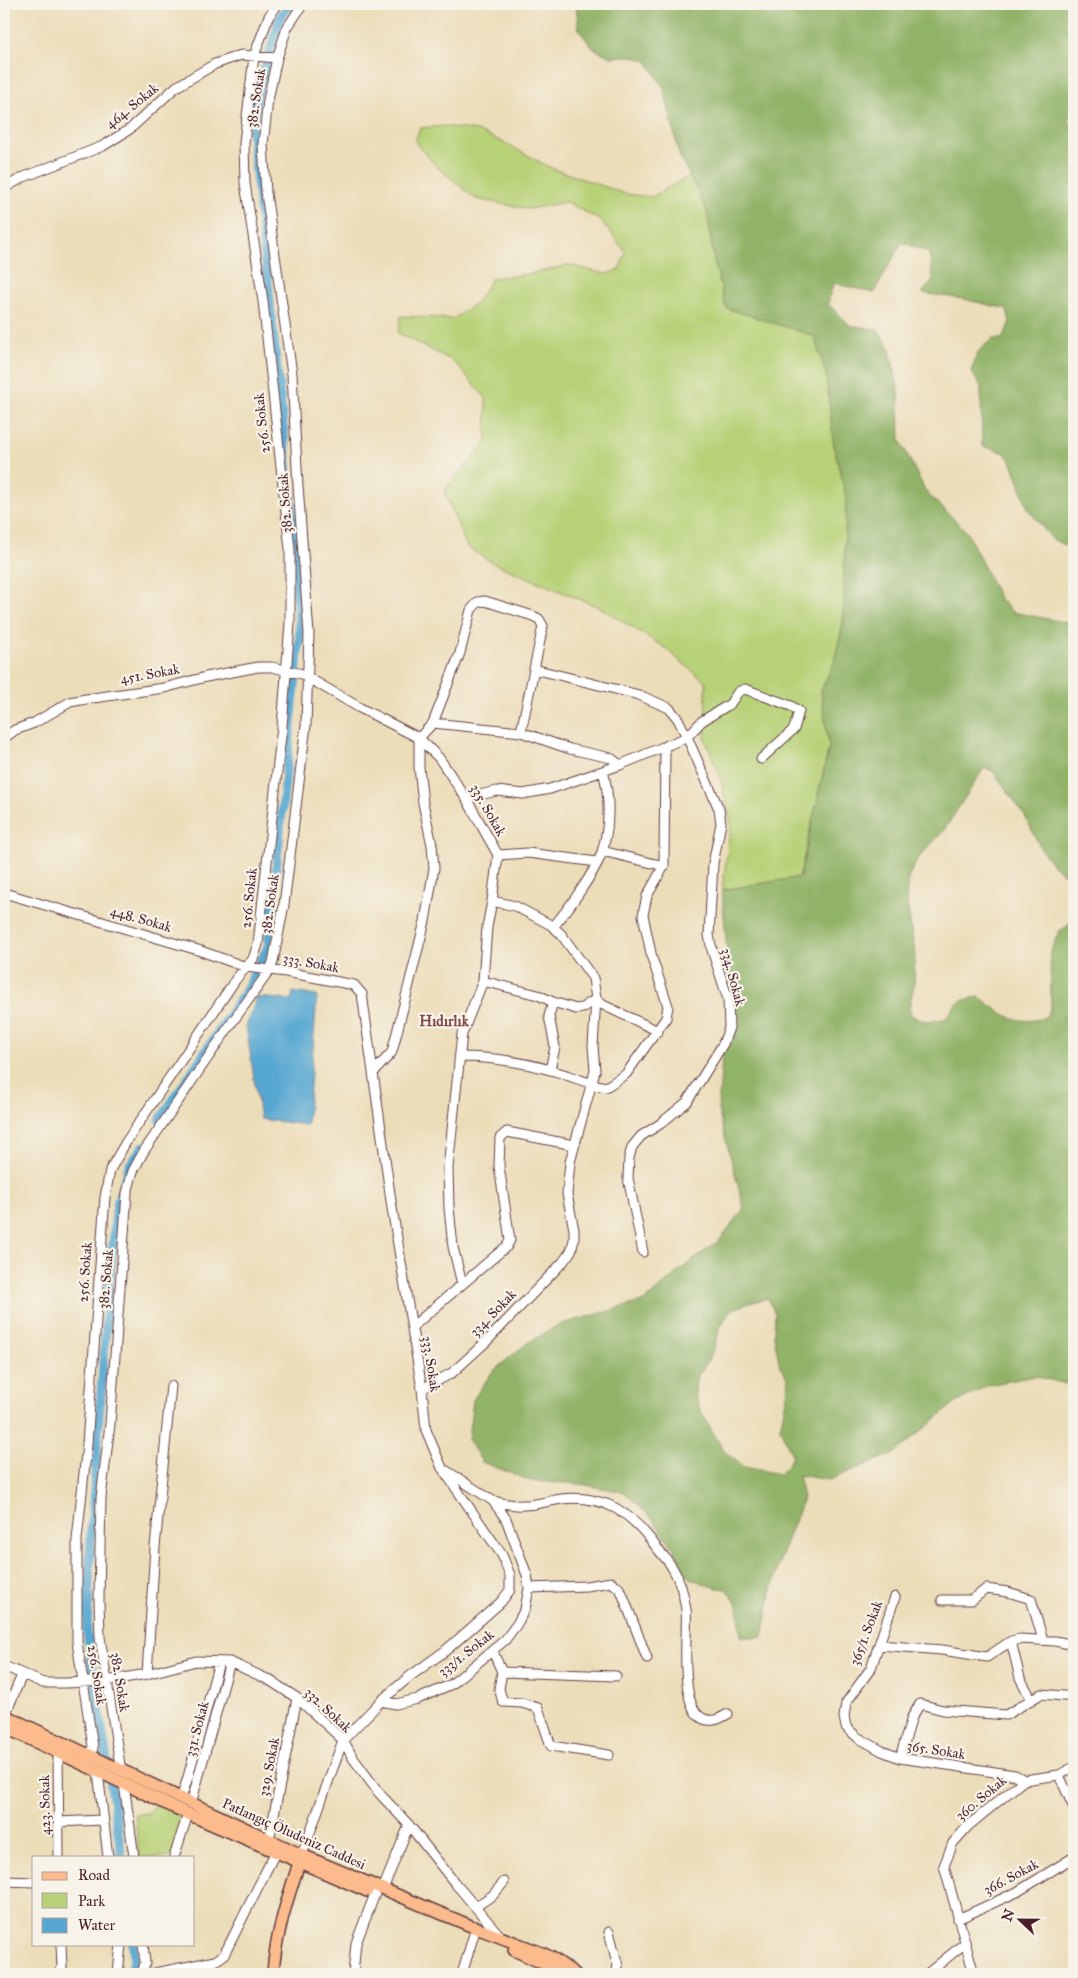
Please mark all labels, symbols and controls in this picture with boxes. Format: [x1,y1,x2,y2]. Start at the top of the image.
street label: 382. Sokak [243,66,269,129]
street label: 464. Sokak [102,79,162,132]
street label: 256. Sokak [250,392,274,454]
street label: 382. Sokak [274,472,296,534]
street label: 451. Sokak [119,660,181,688]
street label: 335. Sokak [466,781,510,840]
street label: 256. Sokak [237,867,261,929]
street label: 382. Sokak [257,873,283,935]
street label: 448. Sokak [108,902,174,936]
street label: 334. Sokak [717,946,749,1008]
street label: 333. Sokak [282,950,341,976]
district label: Hıdırlık [419,1012,470,1030]
street label: 256. Sokak [74,1241,96,1303]
street label: 382. Sokak [95,1248,117,1310]
street label: 334. Sokak [466,1285,520,1340]
street label: 333. Sokak [418,1335,444,1394]
street label: 365/1. Sokak [846,1598,886,1668]
street label: 333/1. Sokak [435,1626,498,1680]
street label: 256. Sokak [84,1644,110,1707]
street label: 382. Sokak [107,1651,133,1714]
street label: 332. Sokak [301,1684,356,1736]
street label: 331. Sokak [181,1699,213,1759]
street label: 329. Sokak [255,1735,283,1798]
street label: 365. Sokak [906,1737,967,1763]
street label: 360. Sokak [952,1772,1010,1824]
street label: 423. Sokak [36,1774,54,1835]
street label: Patlangıç Öludeniz Caddesi [220,1793,369,1873]
street label: 366. Sokak [981,1855,1042,1899]
legend [32,1856,195,1946]
text: Road [78,1866,110,1884]
text: Park [78,1892,105,1910]
north arrow [996,1896,1046,1946]
text: N [998,1907,1019,1924]
text: Water [78,1916,115,1934]

